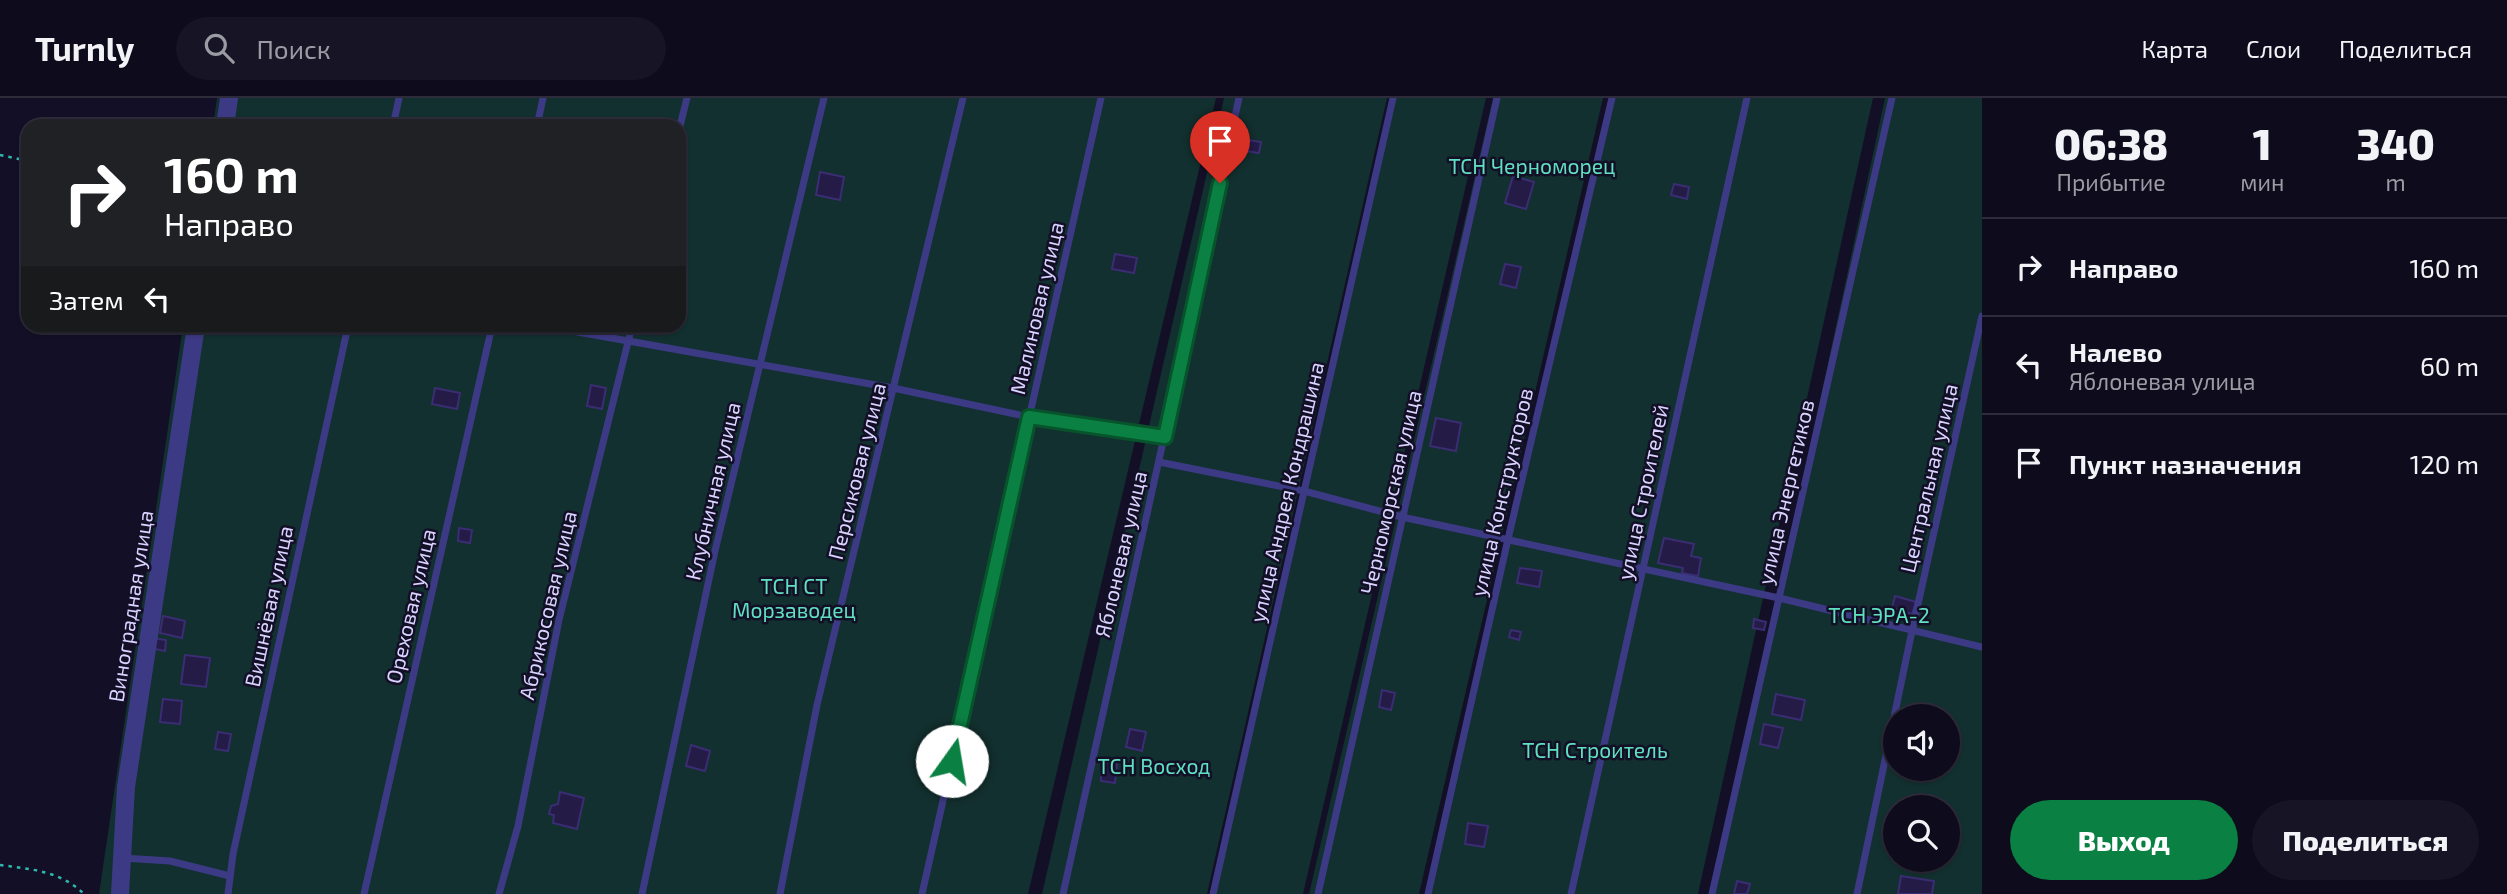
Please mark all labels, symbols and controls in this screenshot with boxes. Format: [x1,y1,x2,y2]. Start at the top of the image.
search box [176,17,666,80]
text: Turnly [35,28,134,68]
icon: search [200,29,238,67]
text: Поиск [256,33,331,64]
text: Карта [2141,34,2208,63]
text: Слои [2246,34,2301,63]
text: Поделиться [2339,34,2472,63]
pin [1190,111,1250,183]
text: 06:38 [2054,118,2168,168]
text: 1 [2253,118,2272,168]
text: 340 [2356,118,2435,168]
icon: arrive [1201,122,1239,160]
text: 160 m [164,144,299,203]
icon: right [49,147,140,238]
park label: ТСН Черноморец [1448,153,1616,178]
text: Прибытие [2057,168,2166,196]
text: мин [2240,168,2284,196]
text: m [2386,168,2406,196]
text: Направо [164,204,294,242]
street label: Малиновая улица [1004,219,1069,397]
icon: right [2010,248,2048,286]
text: Направо [2069,252,2178,283]
text: 160 m [2410,252,2479,283]
icon: left [138,280,176,318]
text: Затем [49,284,124,315]
text: Налево [2069,336,2162,367]
icon: left [2010,346,2048,384]
text: 60 m [2420,350,2479,381]
street label: улица Андрея Кондрашина [1244,359,1329,625]
text: Яблоневая улица [2069,367,2255,395]
street label: Персиковая улица [822,380,891,562]
street label: Центральная улица [1894,381,1963,575]
street label: улица Конструкторов [1465,385,1538,599]
street label: Черноморская улица [1354,388,1427,597]
street label: улица Энергетиков [1752,397,1819,587]
street label: Клубничная улица [679,400,746,583]
street label: улица Строителей [1611,402,1674,582]
icon: arrive [2010,444,2048,482]
text: Пункт назначения [2069,448,2302,479]
text: 120 m [2410,448,2479,479]
street label: Яблоневая улица [1089,468,1152,640]
street label: Виноградная улица [102,508,159,704]
street label: Абрикосовая улица [513,508,582,702]
street label: Вишнёвая улица [239,523,298,689]
street label: Ореховая улица [380,526,441,686]
park label: ТСН СТ Морзаводец [732,573,856,622]
park label: ТСН ЭРА-2 [1828,602,1930,627]
map controls [1883,704,1960,872]
button: sound [1883,704,1960,781]
position arrow [915,724,989,798]
park label: ТСН Строитель [1522,737,1668,762]
park label: ТСН Восход [1098,753,1210,778]
button: search [1883,795,1960,872]
button: Выход [2010,800,2238,880]
button: Поделиться [2252,800,2479,880]

